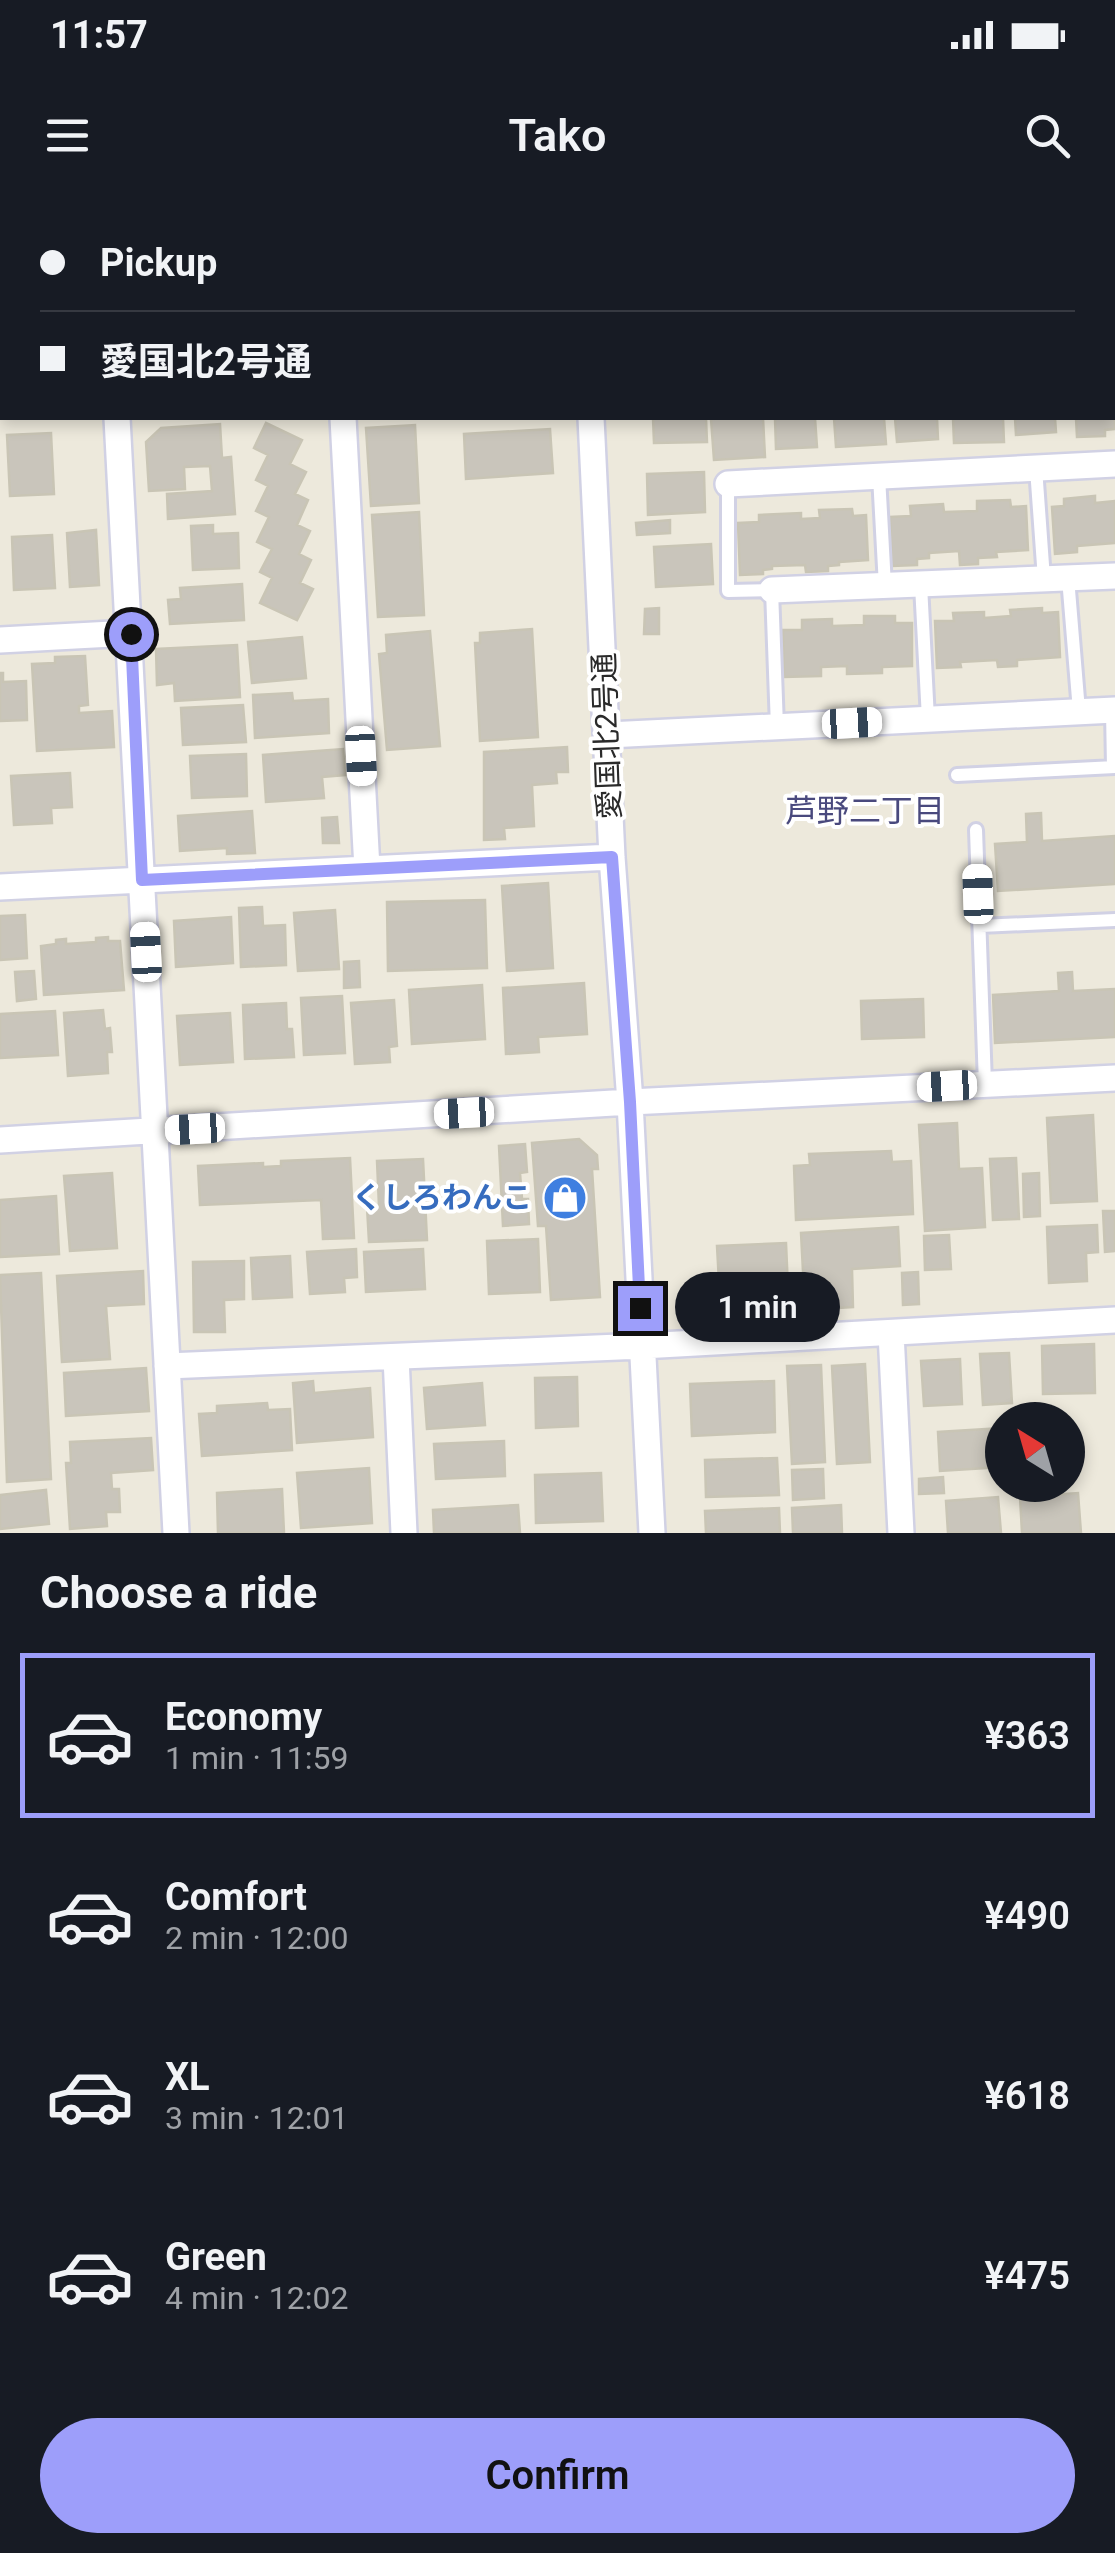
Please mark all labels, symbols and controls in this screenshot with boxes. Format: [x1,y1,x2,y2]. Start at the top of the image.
text: 11:57 [50,13,148,57]
icon: menu [40,108,95,163]
icon: search [1020,108,1075,163]
text: Tako [509,109,606,162]
text: Pickup [100,241,217,285]
text: 愛国北2号通 [100,340,312,384]
route start [109,612,154,657]
street label: 愛国北2号通 [586,652,627,820]
car [821,706,883,740]
car [344,725,378,787]
district label: 芦野二丁目 [785,792,945,830]
car [962,863,994,925]
car [129,921,163,983]
car [916,1069,978,1103]
car [433,1096,495,1130]
car [164,1112,226,1146]
shop icon: くしろわんこ [542,1175,588,1221]
place label: くしろわんこ [352,1180,532,1215]
callout: 1 min [675,1273,840,1343]
route end [618,1286,663,1331]
text: 1 min [717,1288,798,1326]
north arrow [985,1402,1085,1502]
map controls [985,1402,1085,1502]
text: Choose a ride [40,1566,317,1619]
icon: car [45,1691,135,1781]
text: Economy [165,1695,322,1739]
text: ¥363 [985,1714,1070,1758]
text: 1 min · 11:59 [165,1739,348,1777]
icon: car [45,1871,135,1961]
text: Comfort [165,1875,307,1919]
text: ¥490 [985,1894,1070,1938]
text: 2 min · 12:00 [165,1919,348,1957]
icon: car [45,2051,135,2141]
text: XL [165,2055,210,2099]
text: ¥618 [985,2074,1070,2118]
text: 3 min · 12:01 [165,2099,348,2137]
icon: car [45,2231,135,2321]
text: Green [165,2235,267,2279]
text: ¥475 [985,2254,1070,2298]
text: 4 min · 12:02 [165,2279,348,2317]
button: Confirm [40,2418,1075,2533]

